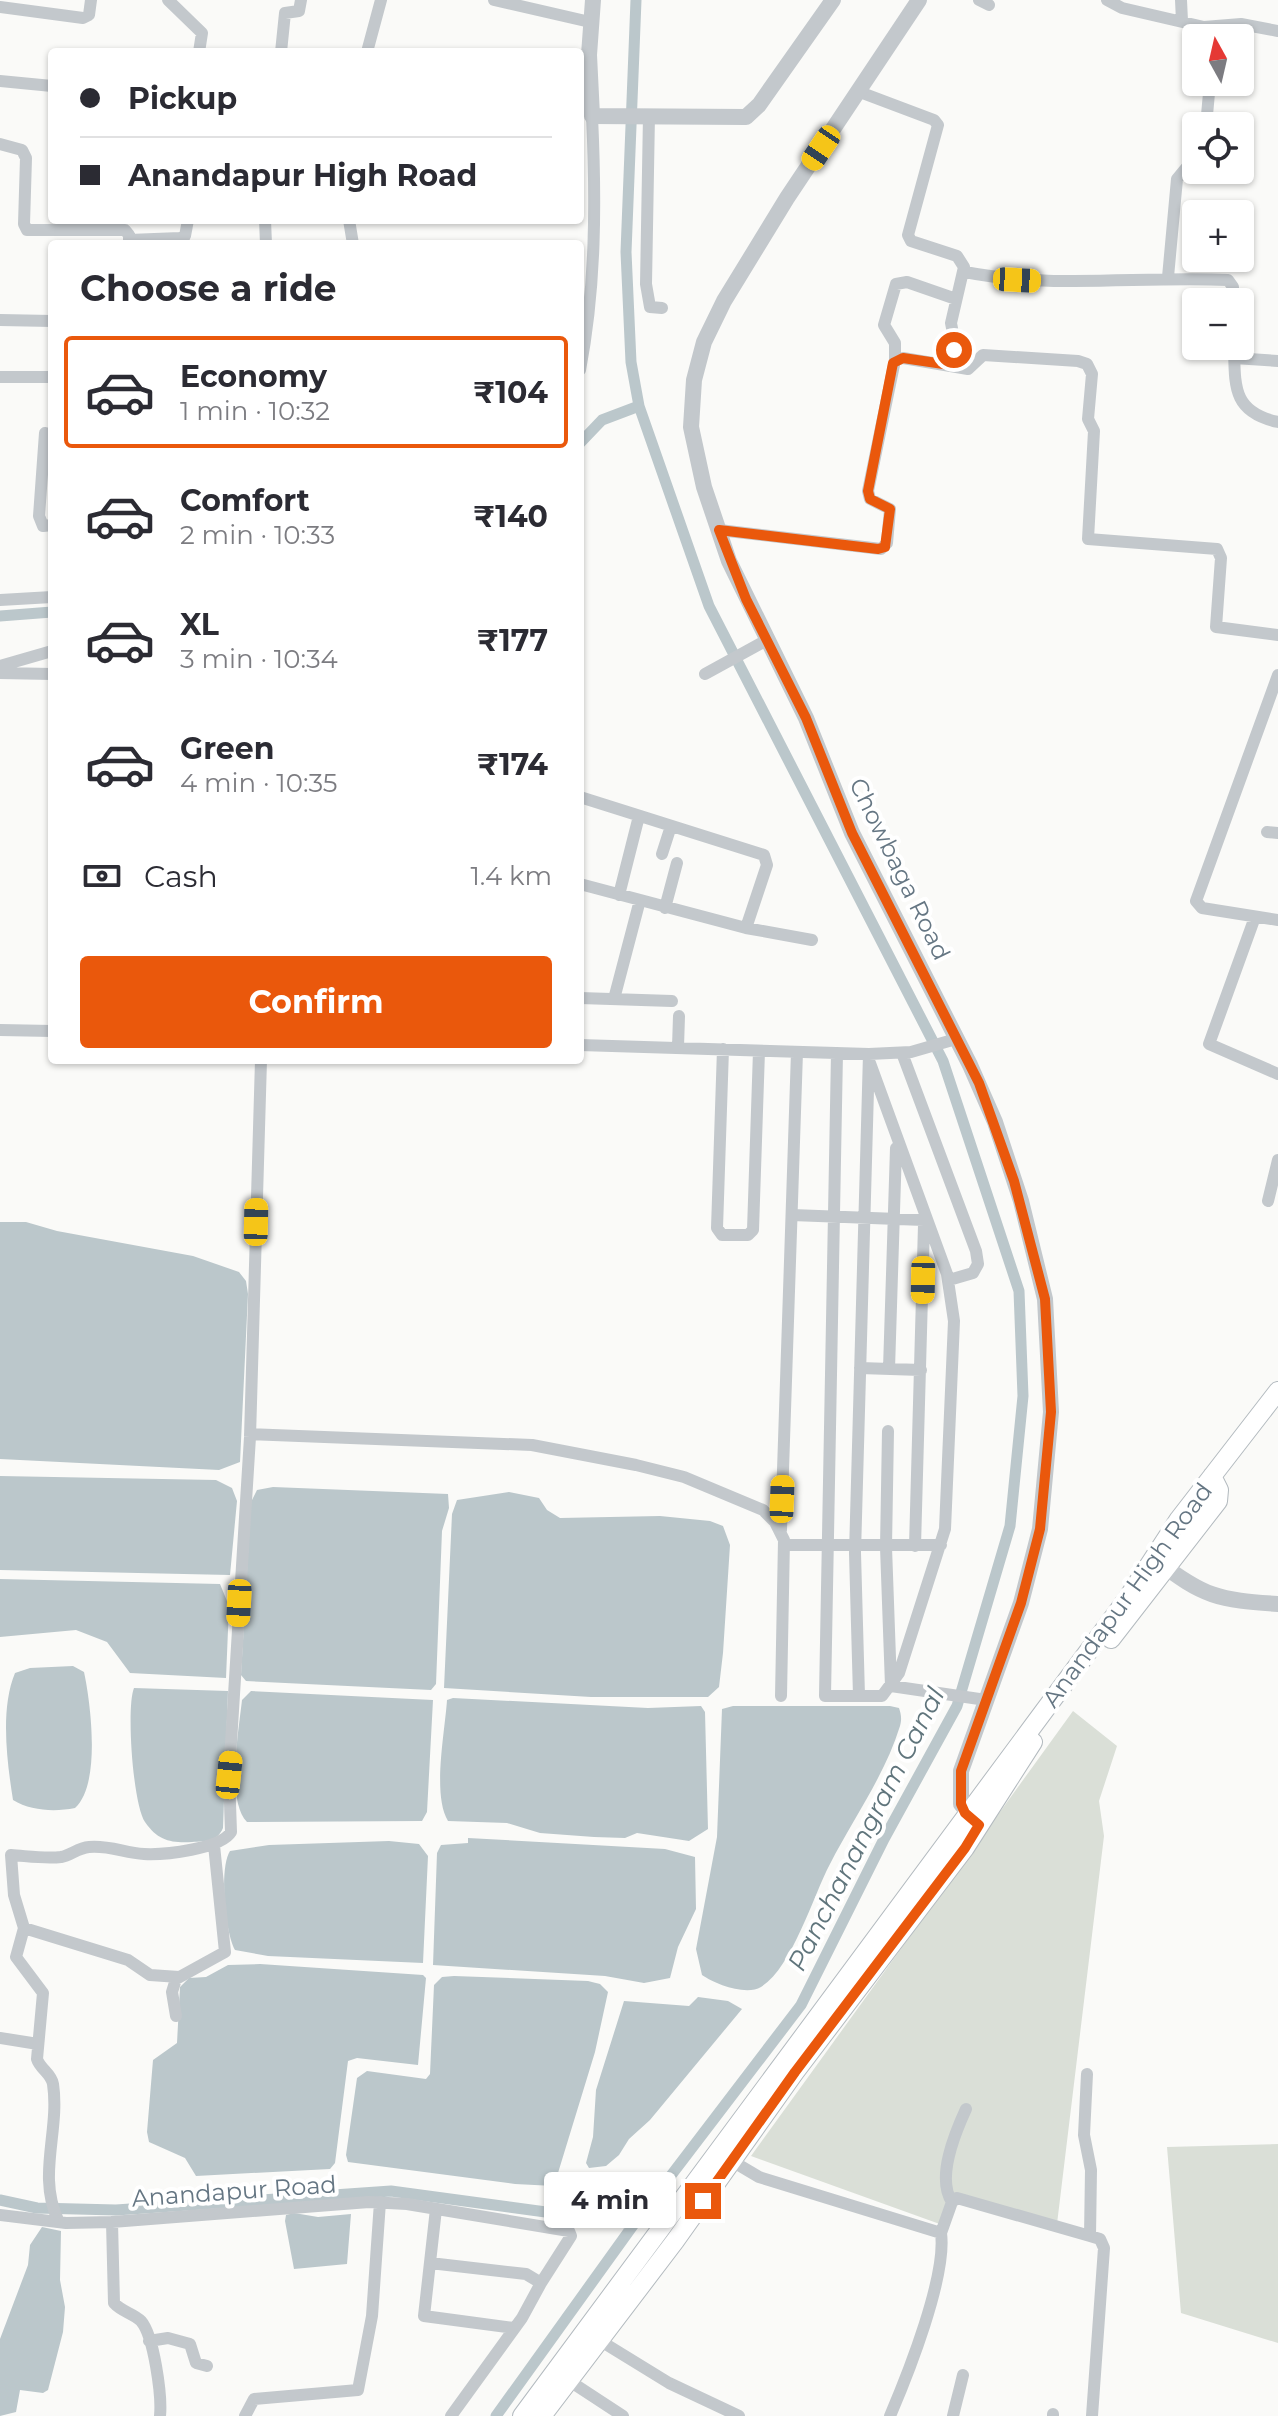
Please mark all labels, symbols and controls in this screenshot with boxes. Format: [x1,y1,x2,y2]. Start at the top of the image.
north arrow [1182,24,1254,96]
map controls [1182,24,1254,360]
text: Pickup [128,80,237,117]
button: locate [1182,112,1254,184]
car [798,121,844,175]
text: Anandapur High Road [128,157,477,194]
button: + [1182,200,1254,272]
text: Choose a ride [80,266,337,310]
car [992,267,1042,293]
button: − [1182,288,1254,360]
route start [936,332,972,368]
icon: car [84,356,156,428]
text: Economy [180,358,327,395]
text: ₹104 [473,374,548,411]
text: 1 min · 10:32 [180,395,330,427]
icon: car [84,480,156,552]
text: Comfort [180,482,310,519]
text: ₹140 [473,498,548,535]
text: 2 min · 10:33 [180,519,335,551]
icon: car [84,604,156,676]
text: XL [180,606,219,643]
text: ₹177 [477,622,548,659]
text: 3 min · 10:34 [180,643,338,675]
icon: car [84,728,156,800]
text: Green [180,730,274,767]
text: ₹174 [477,746,548,783]
text: 4 min · 10:35 [180,767,338,799]
street label: Chowbaga Road [843,773,957,965]
icon: cash [80,854,124,898]
text: Cash [144,858,218,895]
text: 1.4 km [470,860,552,892]
button: Confirm [80,956,552,1048]
car [244,1198,268,1246]
car [911,1256,935,1304]
car [769,1475,795,1523]
street label: Anandapur High Road [1036,1477,1218,1713]
car [226,1578,252,1628]
water label: Panchanangram Canal [781,1682,951,1976]
car [215,1750,243,1800]
street label: Anandapur Road [131,2169,337,2213]
callout: 4 min [543,2173,675,2229]
route end [685,2183,721,2219]
text: 4 min [571,2184,649,2216]

